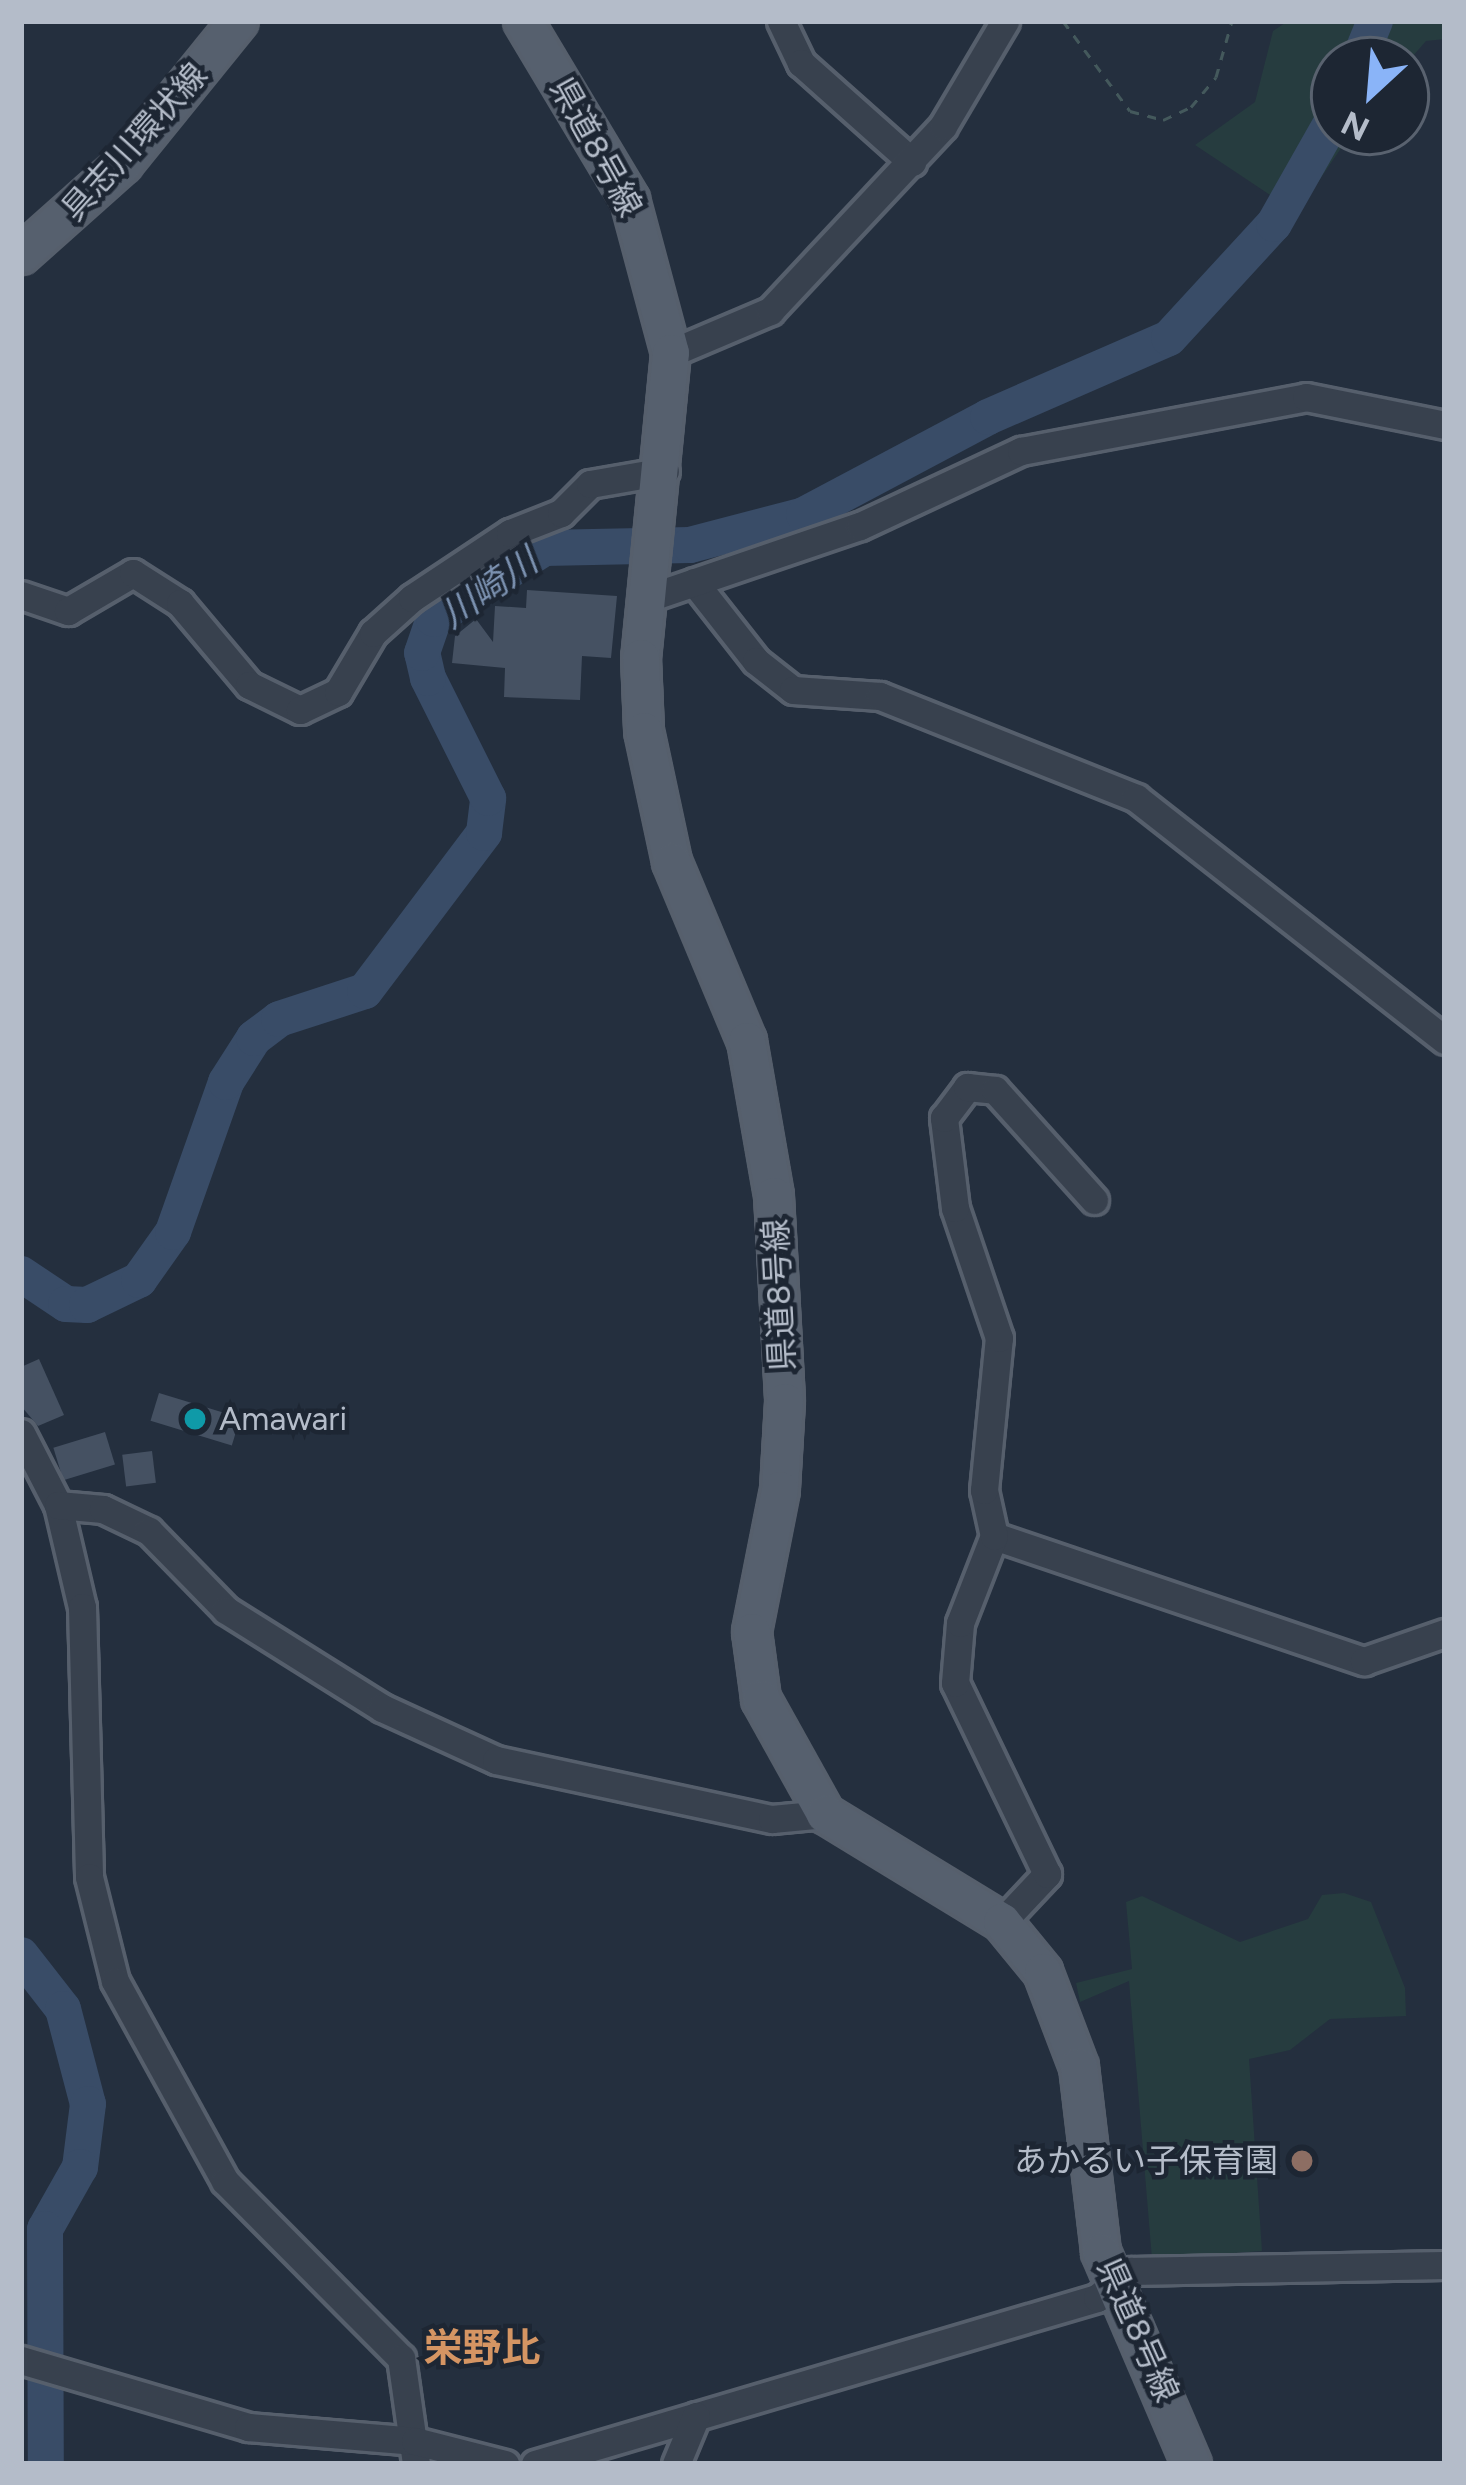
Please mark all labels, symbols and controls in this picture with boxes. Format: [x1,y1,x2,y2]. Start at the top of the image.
north arrow [1310,36,1430,156]
street label: 具志川環状線 [53,55,215,229]
street label: 県道8号線 [542,71,650,223]
text: N [1335,103,1375,149]
water label: 川崎川 [432,539,546,637]
street label: 県道8号線 [755,1218,803,1372]
place label: Amawari [219,1399,347,1439]
marker: Amawari [182,1406,208,1432]
place label: あかるい子保育園 [1014,2141,1278,2181]
marker: あかるい子保育園 [1289,2148,1315,2174]
street label: 県道8号線 [1089,2252,1187,2408]
district label: 栄野比 [424,2325,540,2371]

